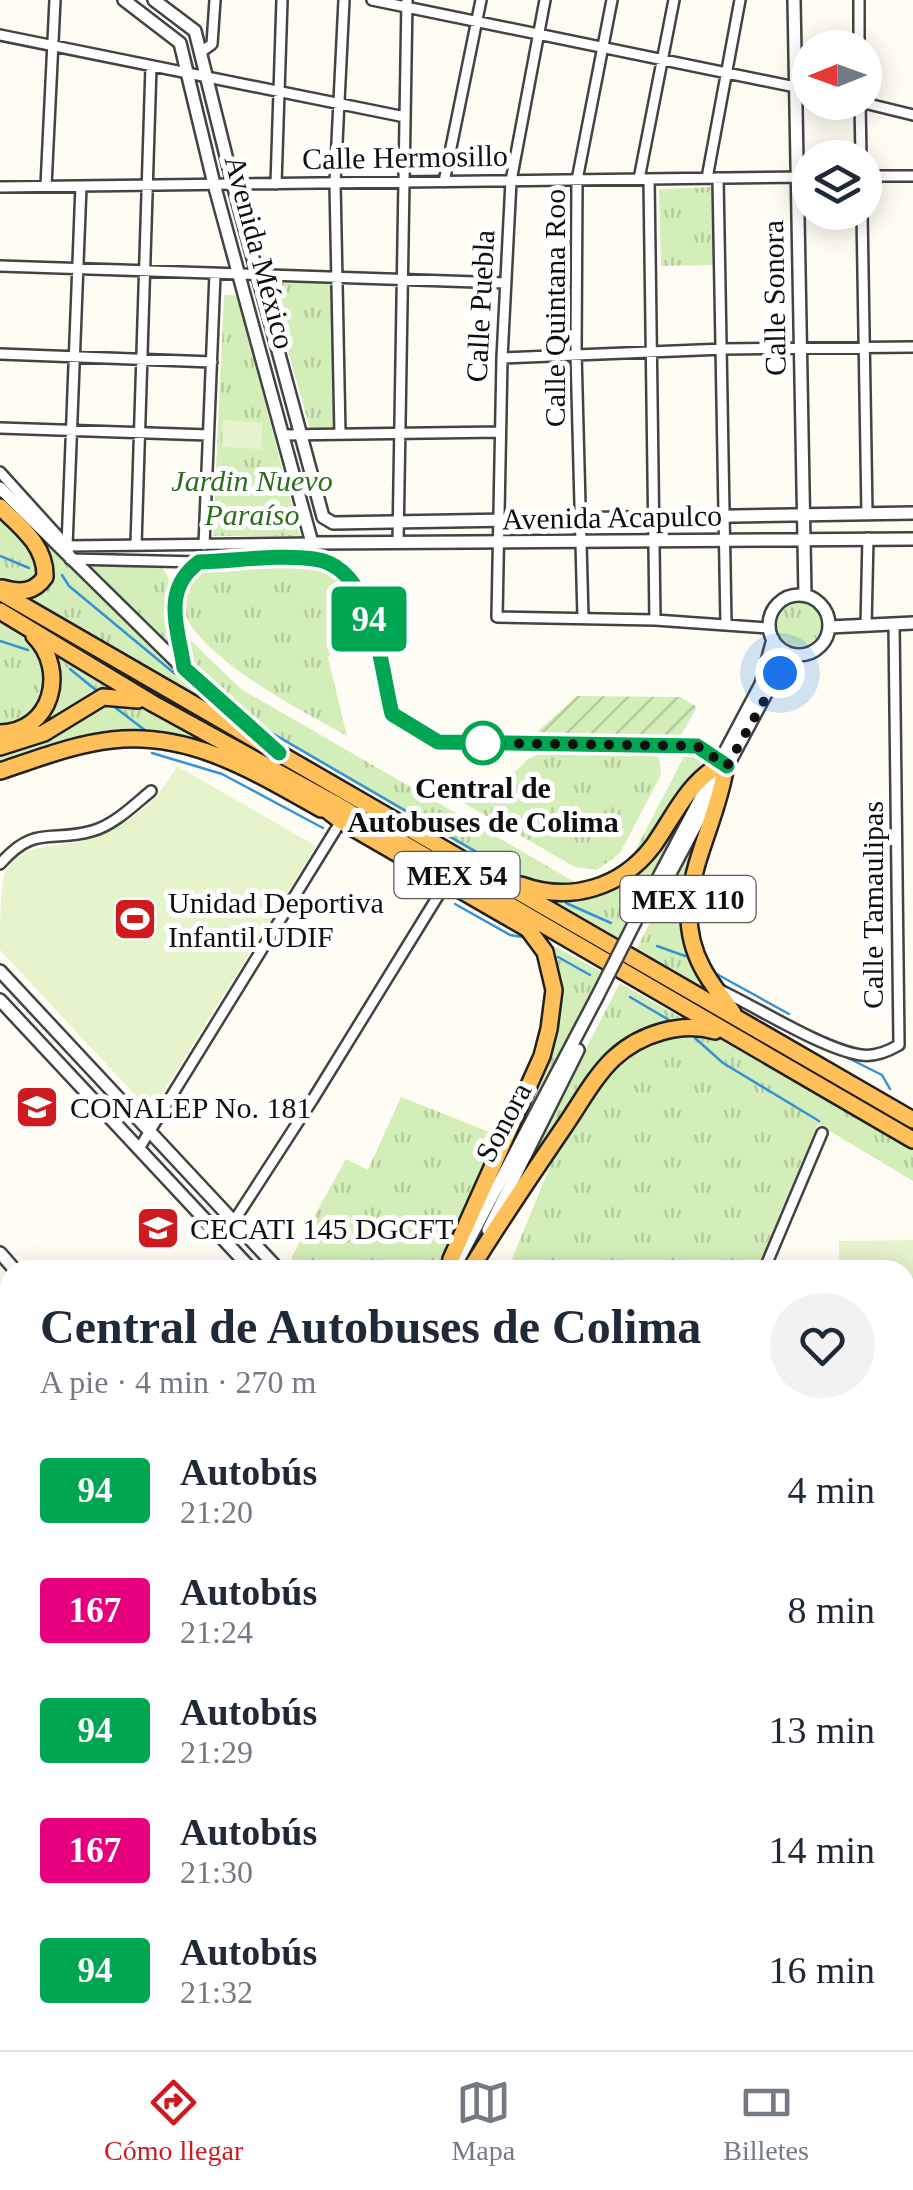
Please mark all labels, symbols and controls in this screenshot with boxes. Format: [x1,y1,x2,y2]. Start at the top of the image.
north arrow [792,30,882,120]
map controls [792,30,882,230]
street label: Calle Hermosillo [302,139,508,175]
button: layers [792,140,882,230]
street label: Avenida México [218,152,302,352]
street label: Calle Quintana Roo [538,189,571,427]
street label: Calle Sonora [756,220,792,376]
street label: Calle Puebla [460,229,500,383]
park label: Jardin Nuevo Paraíso [171,464,333,531]
street label: Avenida Acapulco [502,499,722,535]
line badge: 94 [324,586,414,652]
text: 94 [352,600,387,639]
your location [755,648,805,698]
marker: Central de Autobuses de Colima [462,722,504,764]
place label: Central de Autobuses de Colima [347,771,619,838]
street label: Calle Tamaulipas [856,801,889,1009]
road number: MEX 54 [394,852,520,898]
road number: MEX 110 [620,876,756,922]
place label: Unidad Deportiva Infantil UDIF [168,886,384,953]
sports icon: Unidad Deportiva Infantil UDIF [112,896,158,942]
street label: Sonora [468,1077,538,1167]
school or university icon: CONALEP No. 181 [14,1084,60,1130]
place label: CONALEP No. 181 [70,1091,311,1124]
school or university icon: CECATI 145 DGCFT [135,1205,181,1251]
place label: CECATI 145 DGCFT [190,1212,453,1245]
button: heart [770,1293,875,1398]
text: Central de Autobuses de Colima [40,1300,701,1353]
text: A pie · 4 min · 270 m [40,1364,316,1400]
text: Autobús [180,1451,317,1493]
text: 4 min [787,1469,875,1511]
text: 94 [78,1471,113,1510]
text: 21:20 [180,1494,253,1530]
text: Autobús [180,1571,317,1613]
text: 8 min [787,1589,875,1631]
text: 167 [69,1591,121,1630]
text: 21:24 [180,1614,253,1650]
text: Autobús [180,1691,317,1733]
text: 13 min [768,1709,875,1751]
text: 94 [78,1711,113,1750]
text: 21:29 [180,1734,253,1770]
text: Autobús [180,1811,317,1853]
text: 14 min [768,1829,875,1871]
text: 167 [69,1831,121,1870]
text: 21:30 [180,1854,253,1890]
text: Autobús [180,1931,317,1973]
text: 16 min [768,1949,875,1991]
text: 94 [78,1951,113,1990]
text: 21:32 [180,1974,253,2010]
tab: Cómo llegar [104,2075,243,2167]
tab: Mapa [451,2075,515,2167]
tab: Billetes [723,2075,809,2167]

